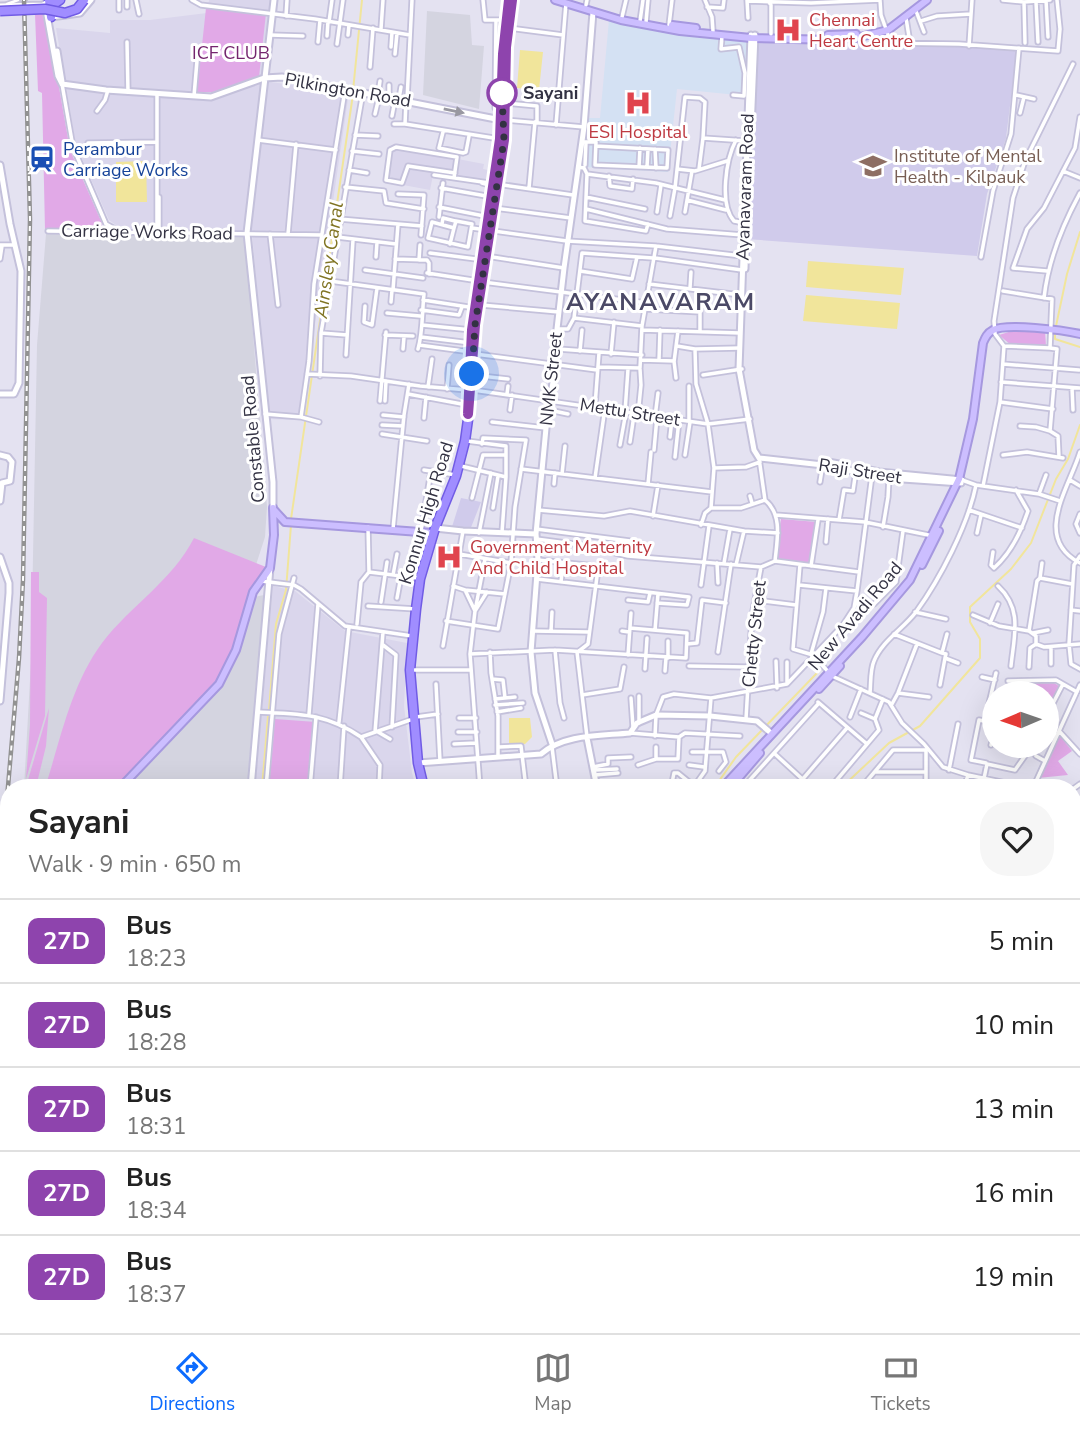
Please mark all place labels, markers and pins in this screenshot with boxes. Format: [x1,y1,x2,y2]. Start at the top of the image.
place label: Chennai Heart Centre [809,8,913,53]
hospital icon: Chennai Heart Centre [773,15,803,45]
marker: Sayani [487,78,517,108]
place label: Sayani [523,81,578,105]
hospital icon: ESI Hospital [623,88,653,118]
place label: ESI Hospital [589,120,688,144]
place label: Perambur Carriage Works [63,137,188,182]
station icon: Perambur Carriage Works [27,144,57,174]
place label: Institute of Mental Health - Kilpauk [894,144,1042,189]
school or university icon: Institute of Mental Health - Kilpauk [858,151,888,181]
place label: Government Maternity And Child Hospital [470,535,652,580]
hospital icon: Government Maternity And Child Hospital [434,542,464,572]

